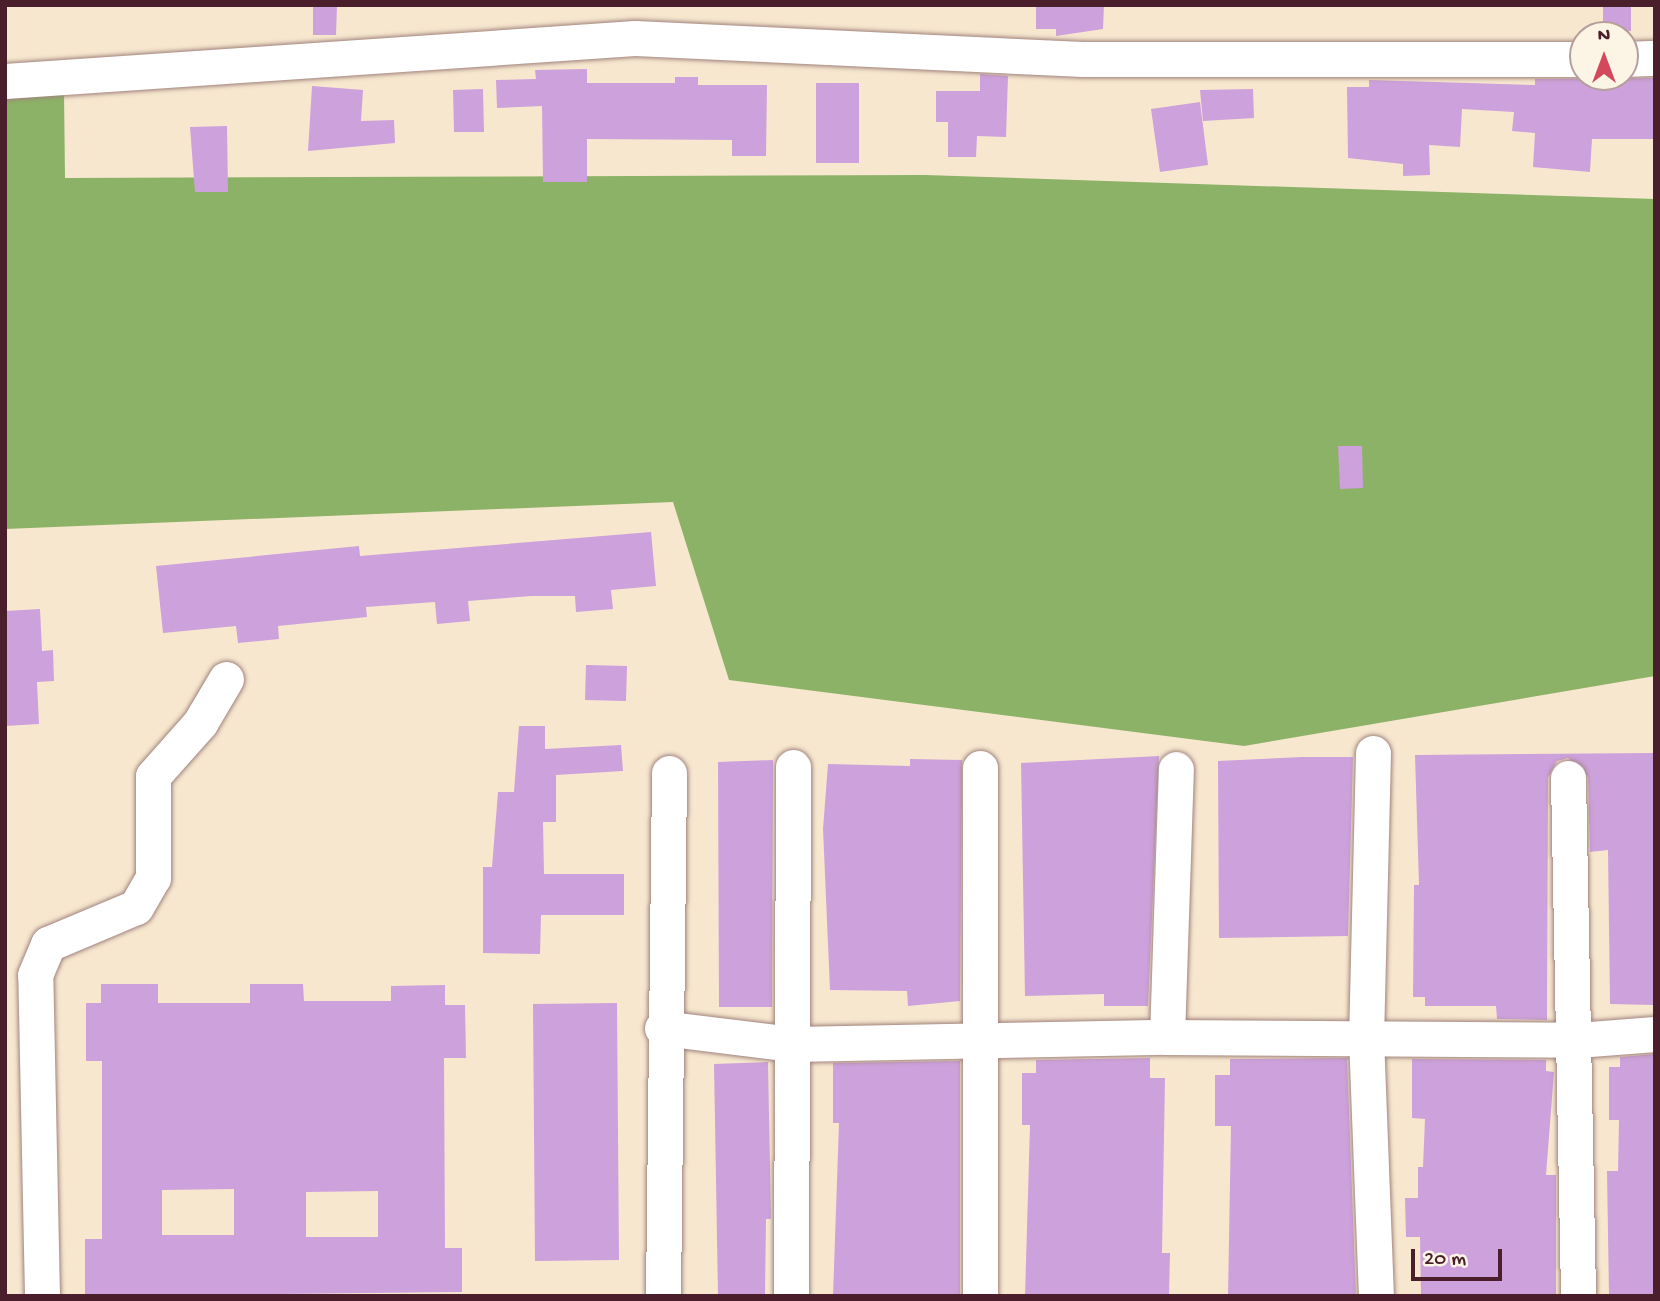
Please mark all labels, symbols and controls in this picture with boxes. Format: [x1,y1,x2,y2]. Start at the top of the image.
north arrow [1569,21,1639,91]
text: N [1598,25,1610,48]
scale bar [1415,1234,1506,1278]
text: 20 m [1424,1248,1466,1273]

